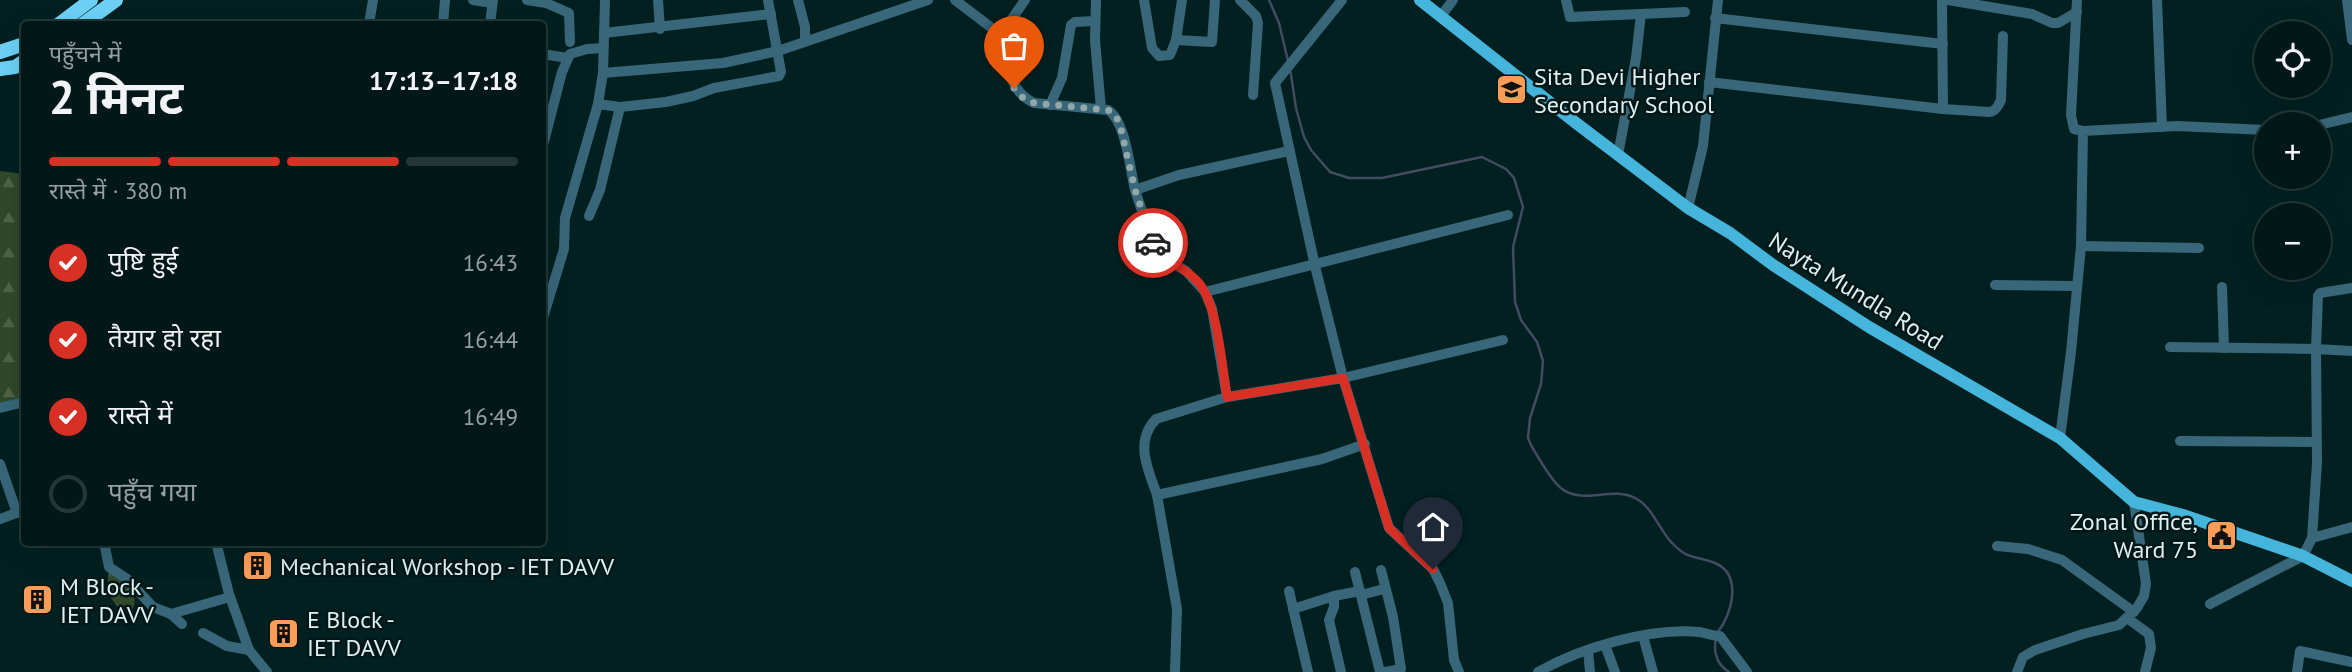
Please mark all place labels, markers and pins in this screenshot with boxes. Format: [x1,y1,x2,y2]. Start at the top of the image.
pin [984,16,1044,88]
place label: Sita Devi Higher Secondary School [1534,61,1714,120]
school or university icon: Sita Devi Higher Secondary School [1494,73,1528,107]
pin [1403,497,1463,569]
place label: Zonal Office, Ward 75 [2070,506,2198,565]
public building icon: Zonal Office, Ward 75 [2204,518,2238,552]
building icon: Mechanical Workshop - IET DAVV [240,549,274,583]
place label: Mechanical Workshop - IET DAVV [280,551,614,582]
place label: M Block - IET DAVV [60,571,154,630]
building icon: M Block - IET DAVV [20,583,54,617]
place label: E Block - IET DAVV [307,604,401,663]
building icon: E Block - IET DAVV [267,616,301,650]

